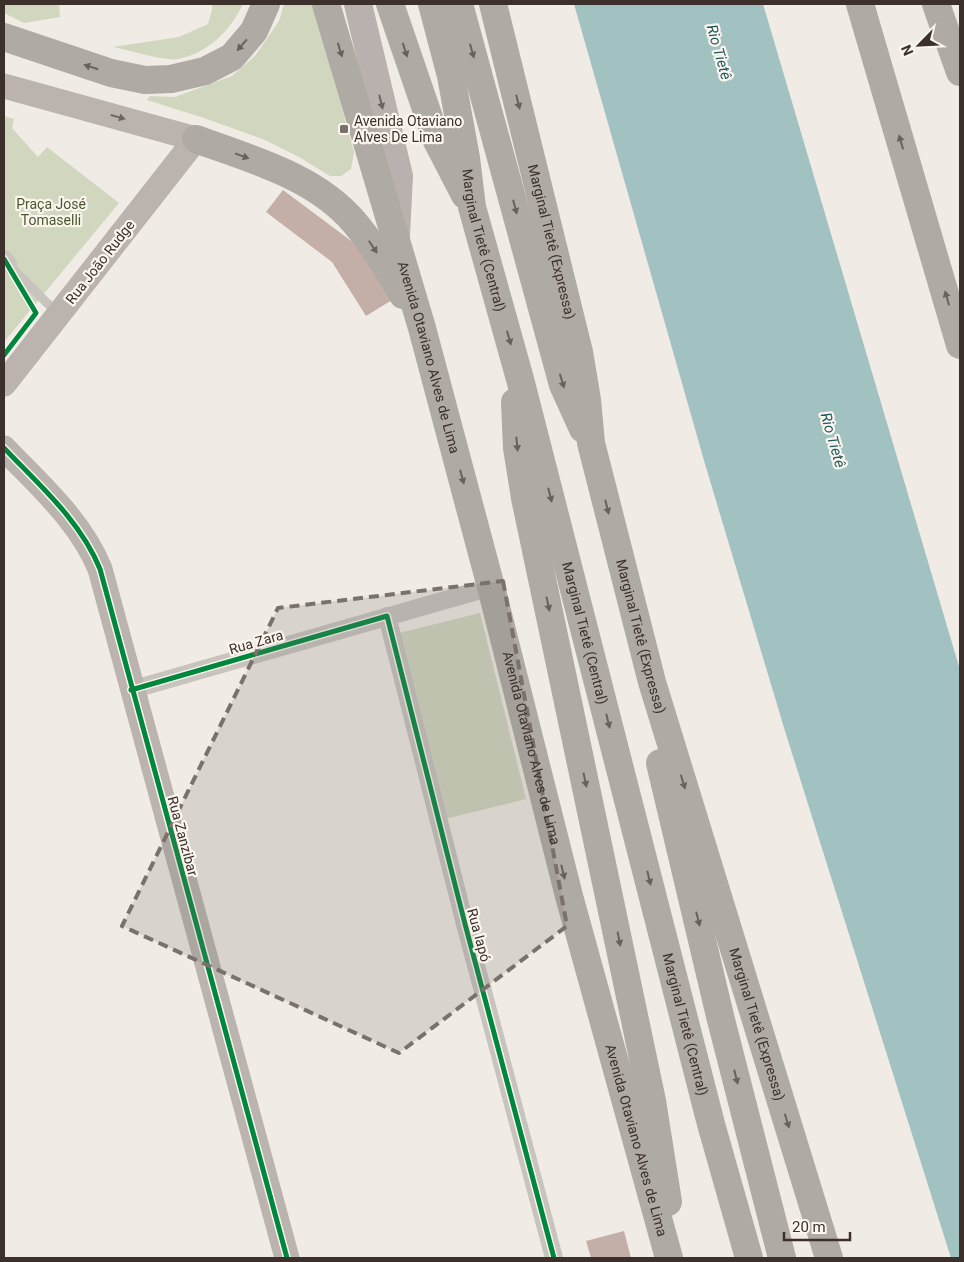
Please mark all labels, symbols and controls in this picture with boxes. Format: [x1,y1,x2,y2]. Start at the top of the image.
north arrow [894,20,944,70]
water label: Rio Tietê [703,22,736,82]
one-way arrow [236,39,247,52]
one-way arrow [336,43,344,58]
one-way arrow [402,43,410,58]
one-way arrow [469,43,477,58]
text: N [898,43,916,58]
one-way arrow [83,63,98,71]
one-way arrow [514,94,522,109]
one-way arrow [377,95,385,110]
place label: Avenida Otaviano Alves De Lima [354,113,462,145]
one-way arrow [111,114,126,122]
marker: Avenida Otaviano Alves De Lima [338,123,350,135]
one-way arrow [896,135,904,150]
one-way arrow [235,152,250,160]
street label: Marginal Tietê (Expressa) [525,163,579,321]
street label: Marginal Tietê (Central) [459,168,509,314]
park label: Praça José Tomaselli [16,196,86,228]
one-way arrow [511,200,519,215]
street label: Rua João Rudge [62,217,138,307]
one-way arrow [368,241,377,254]
street label: Avenida Otaviano Alves de Lima [395,259,463,455]
one-way arrow [942,290,950,305]
one-way arrow [505,331,513,346]
one-way arrow [559,374,566,389]
water label: Rio Tietê [817,410,850,470]
one-way arrow [513,437,521,453]
one-way arrow [458,469,466,485]
one-way arrow [546,488,554,503]
one-way arrow [603,500,611,515]
street label: Marginal Tietê (Expressa) [613,557,669,716]
street label: Marginal Tietê (Central) [559,560,611,706]
one-way arrow [544,596,552,611]
street label: Rua Zara [227,627,285,657]
street label: Avenida Otaviano Alves de Lima [500,650,564,846]
one-way arrow [604,713,612,728]
one-way arrow [582,772,590,788]
one-way arrow [679,775,687,790]
street label: Rua Zanzibar [165,794,201,878]
one-way arrow [559,865,567,880]
one-way arrow [645,870,653,885]
street label: Rua Iapó [464,907,494,964]
one-way arrow [694,911,702,926]
one-way arrow [615,931,623,947]
street label: Marginal Tietê (Expressa) [726,946,788,1103]
street label: Marginal Tietê (Central) [660,951,711,1098]
street label: Avenida Otaviano Alves de Lima [602,1042,671,1238]
one-way arrow [732,1069,740,1084]
one-way arrow [783,1114,791,1129]
scale bar [784,1210,850,1242]
text: 20 m [792,1218,826,1236]

